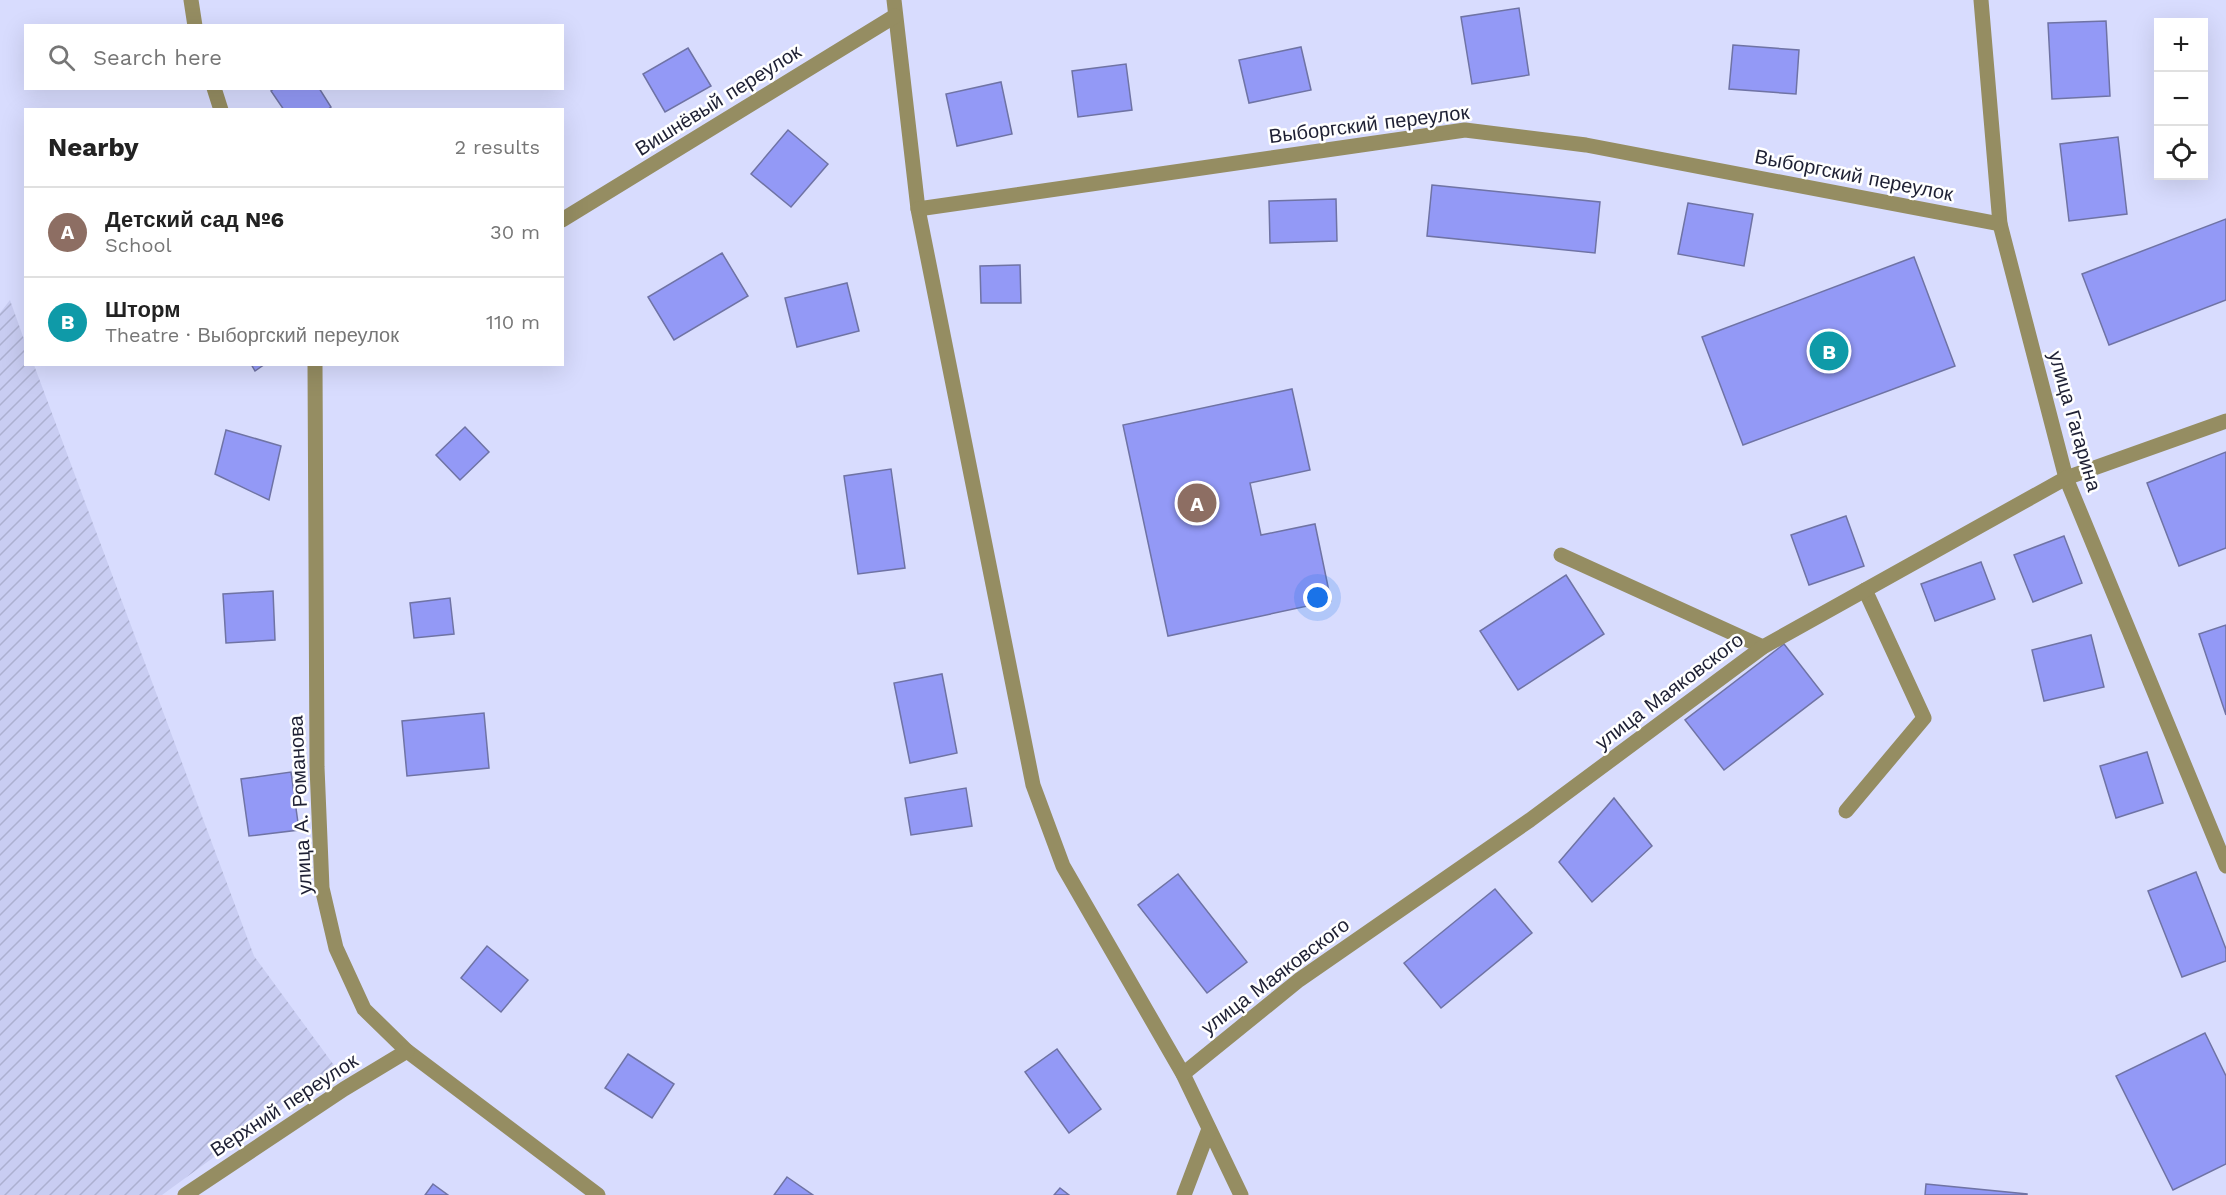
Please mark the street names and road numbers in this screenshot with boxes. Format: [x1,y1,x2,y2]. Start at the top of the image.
street label: Вишнёвый переулок [631,39,806,161]
street label: Выборгский переулок [1268,100,1471,148]
street label: Выборгский переулок [1753,144,1955,206]
street label: улица Гагарина [2043,348,2107,495]
street label: улица Маяковского [1590,627,1748,755]
street label: улица А. Романова [283,714,317,895]
street label: улица Маяковского [1196,912,1354,1040]
street label: Верхний переулок [206,1048,362,1162]

